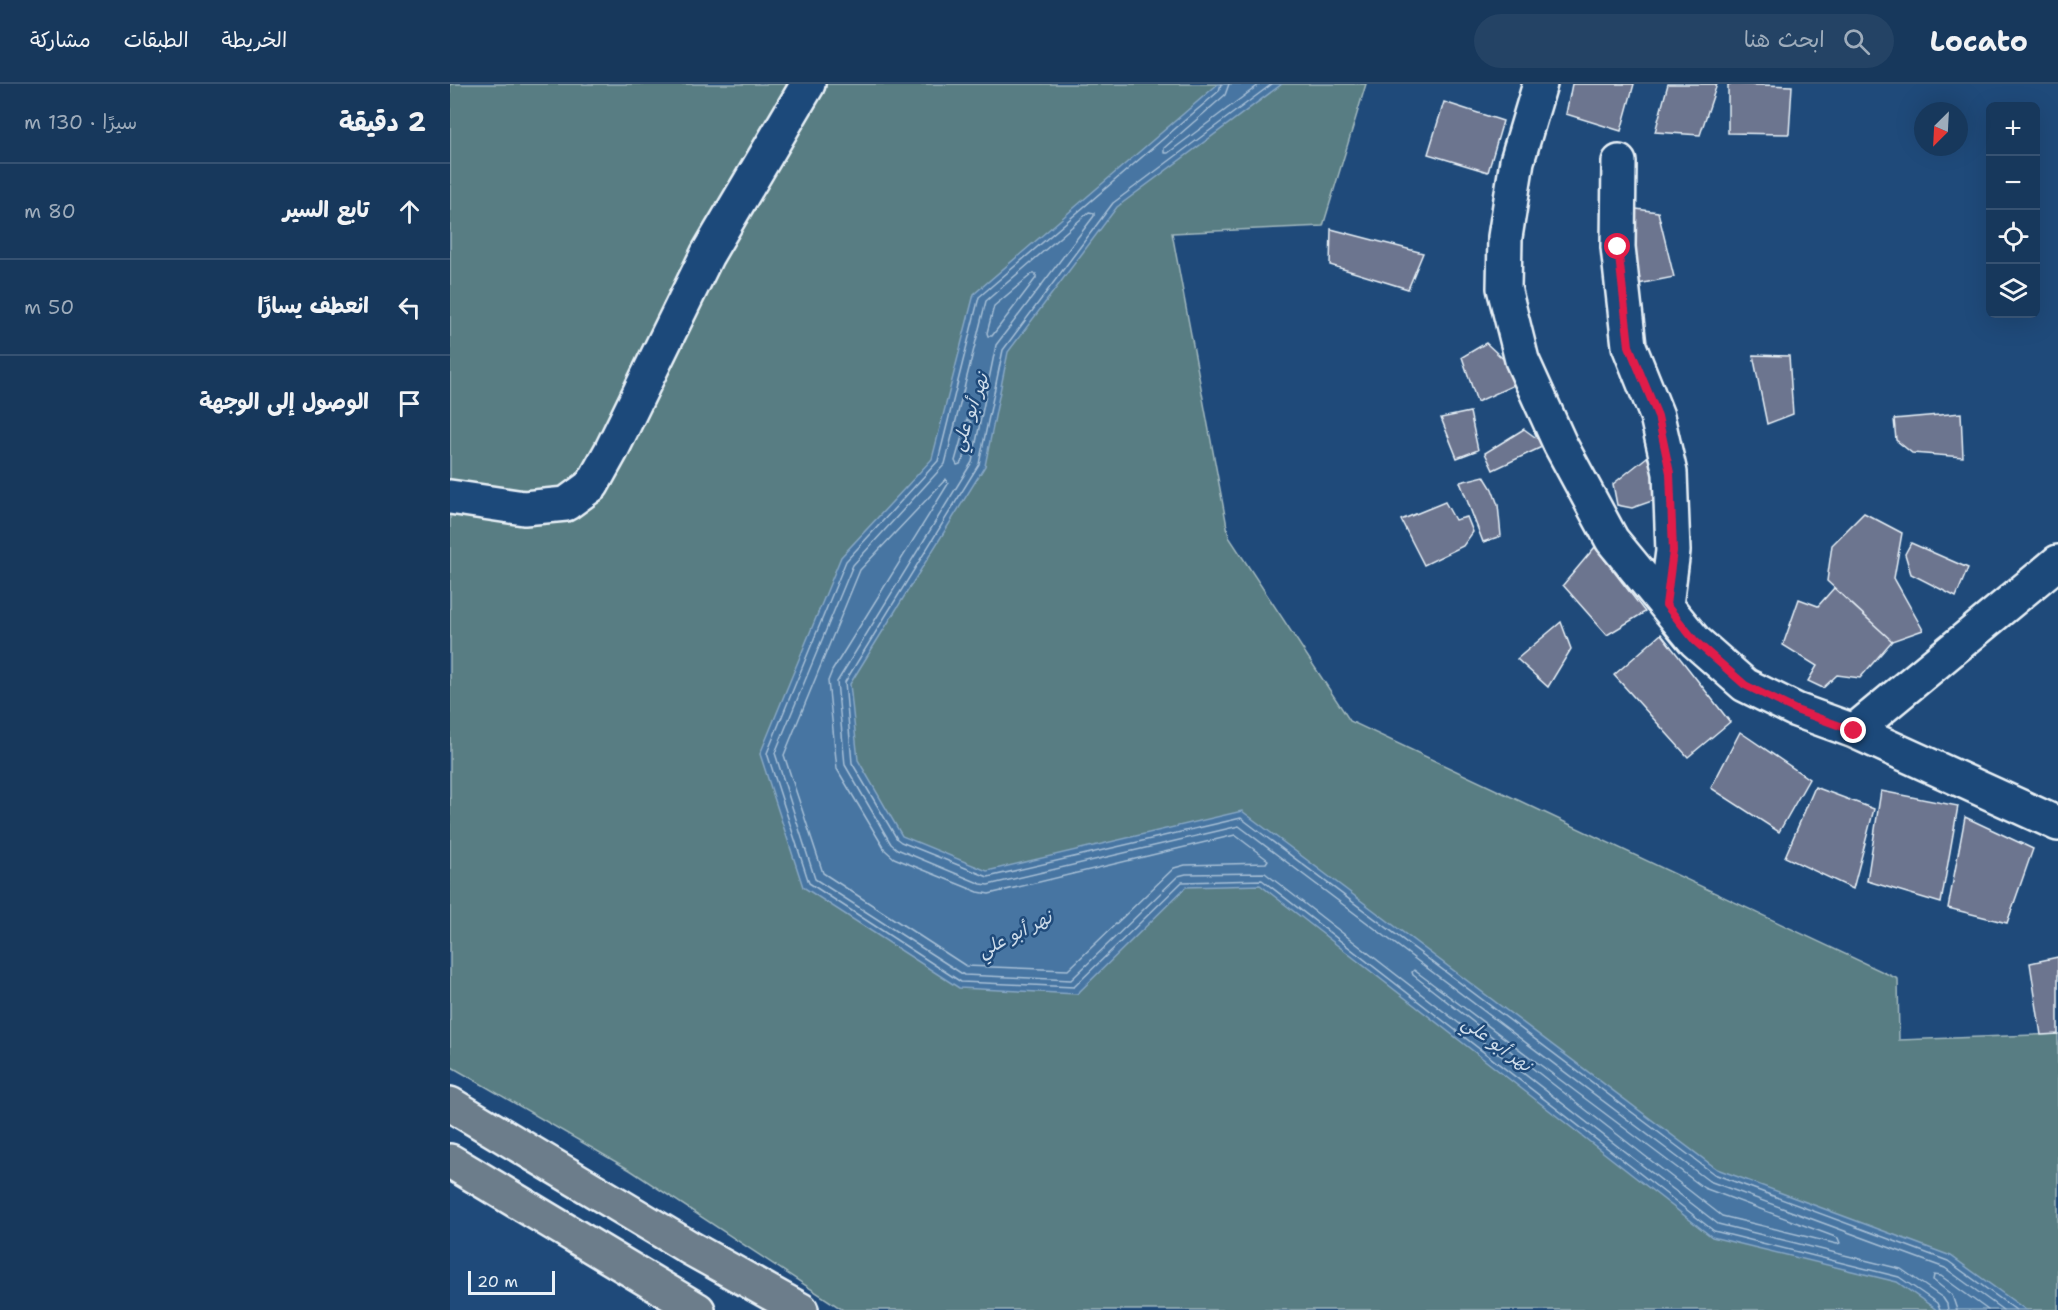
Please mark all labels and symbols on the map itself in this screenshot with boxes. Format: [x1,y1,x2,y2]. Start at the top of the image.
north arrow [1914,102,1968,156]
route start [1604,233,1630,259]
water label: نهر أبو علي [946,368,999,455]
route end [1840,717,1866,743]
water label: نهر أبو علي [974,904,1060,966]
water label: نهر أبو علي [1455,1011,1538,1082]
scale bar [468,1268,555,1296]

